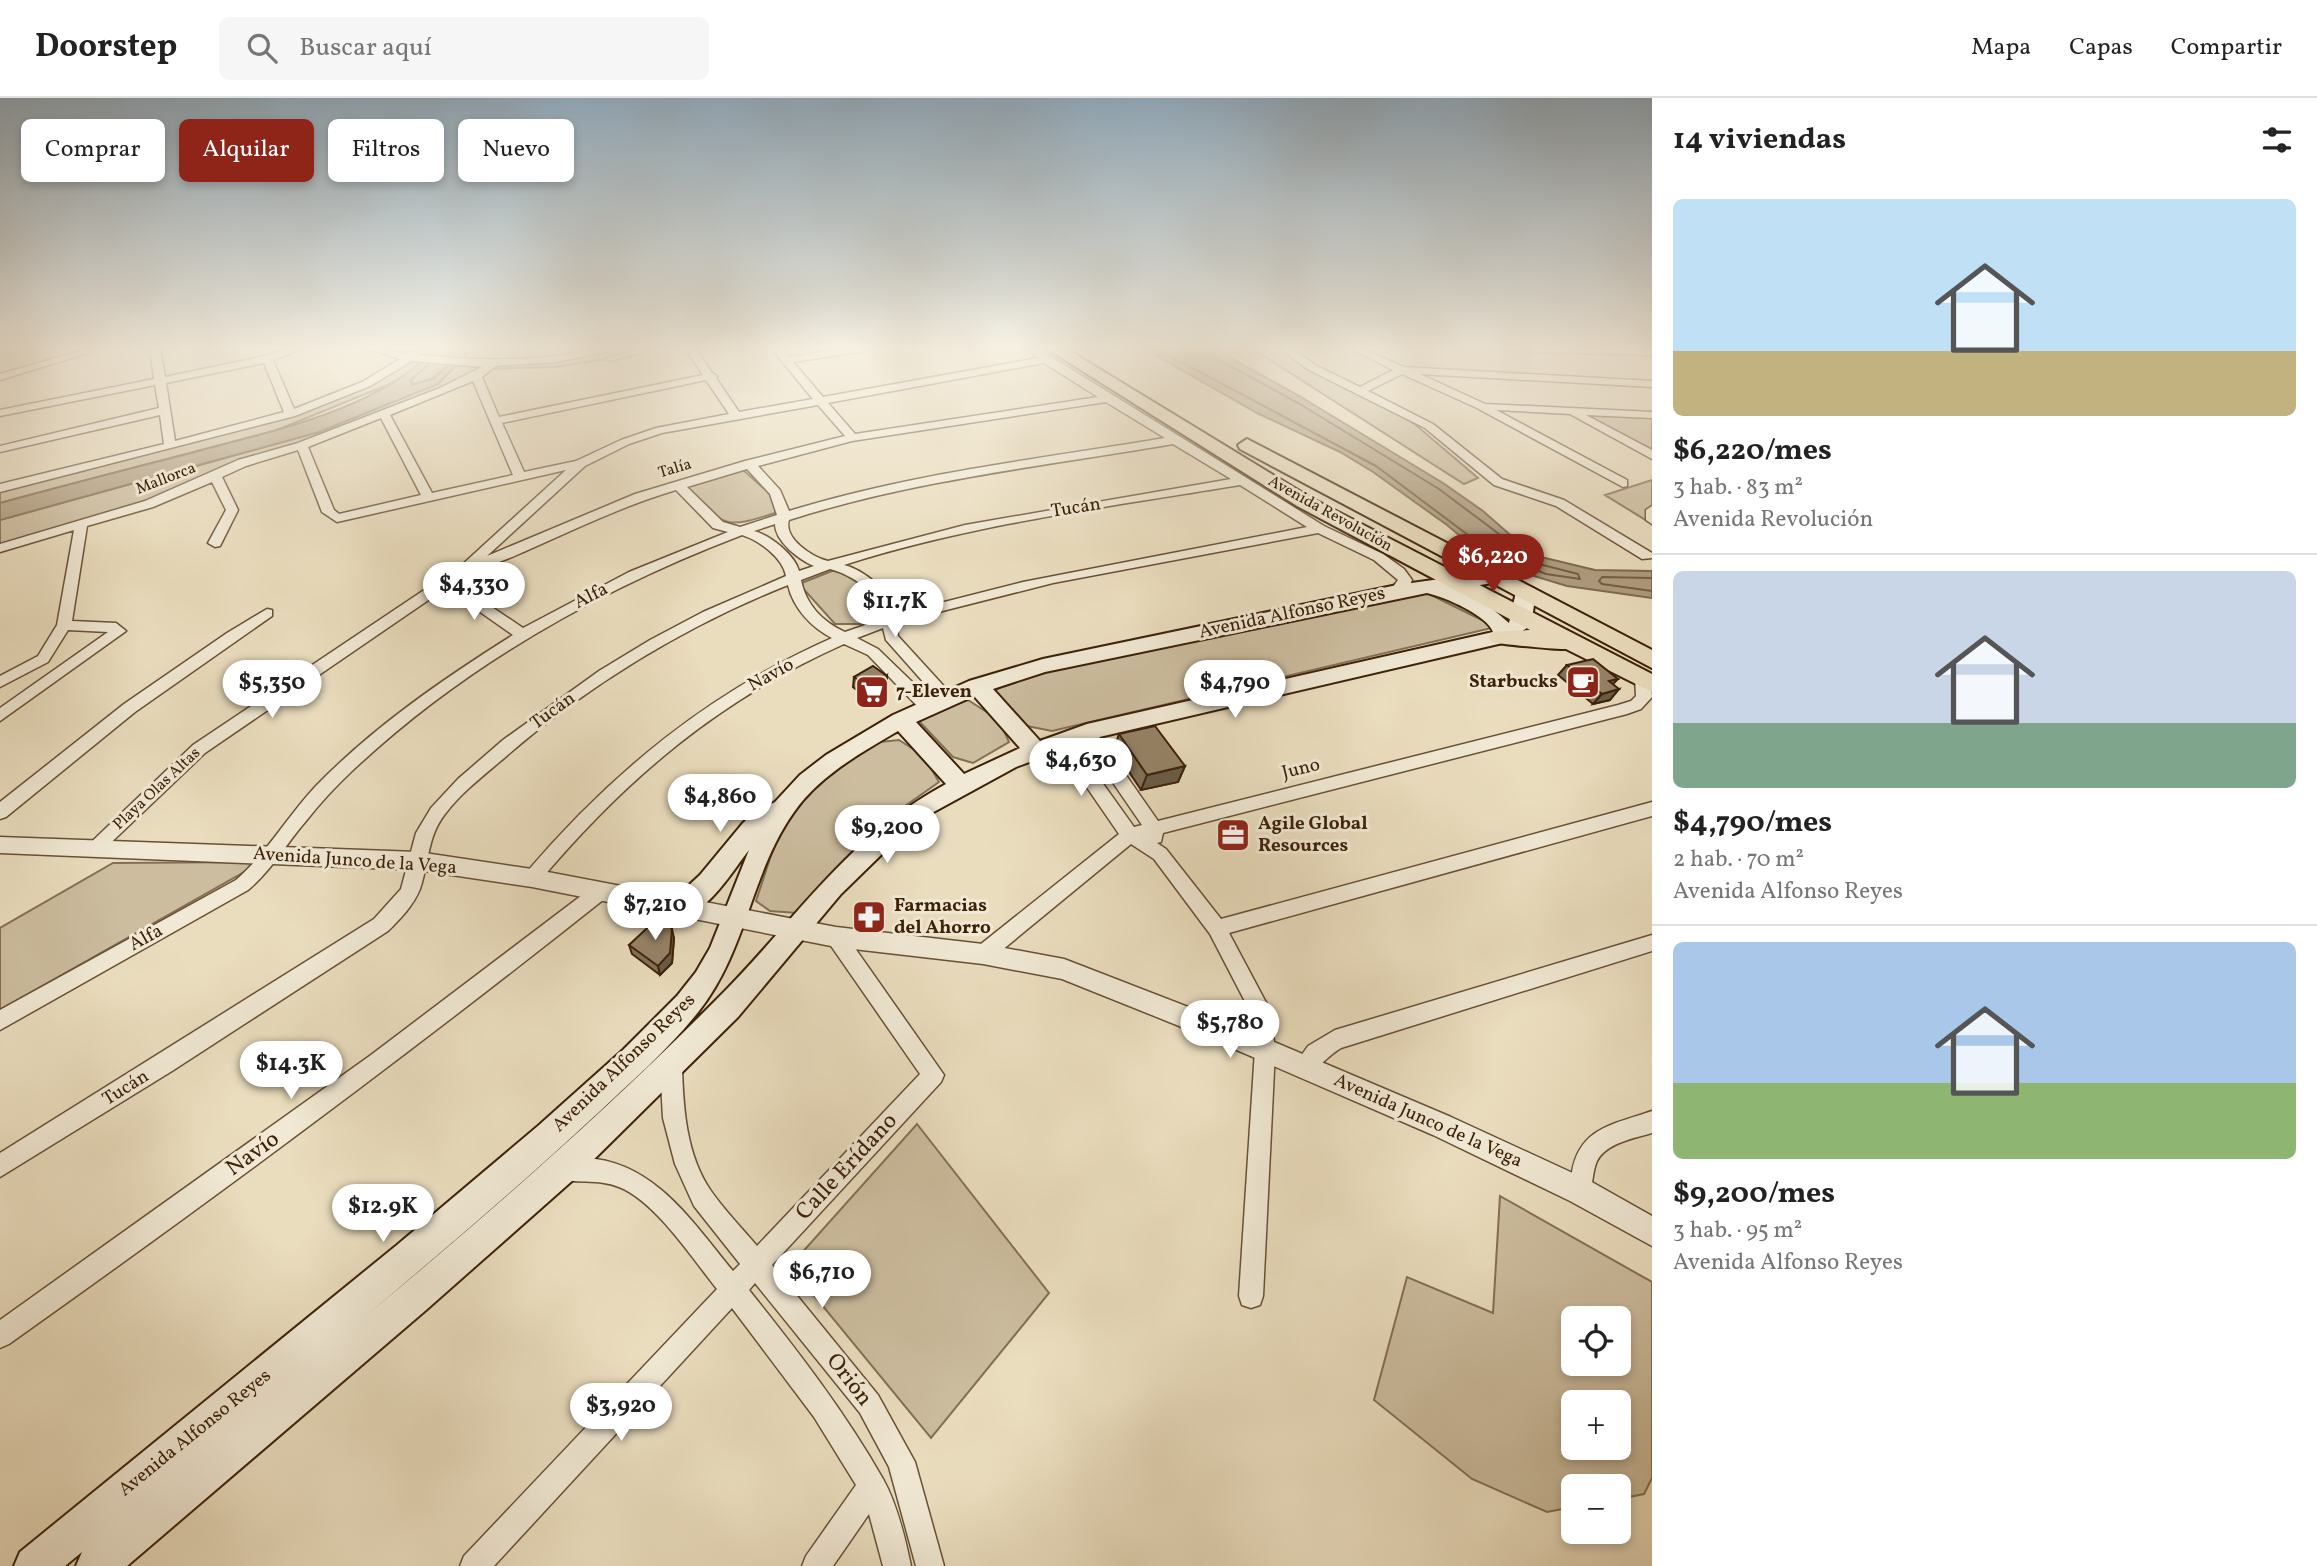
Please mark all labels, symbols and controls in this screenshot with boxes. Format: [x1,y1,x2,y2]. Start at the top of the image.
search box [219,17,709,80]
text: Doorstep [35,25,177,71]
icon: search [243,29,281,67]
text: Buscar aquí [299,30,432,66]
text: Mapa [1971,31,2031,65]
text: Capas [2069,31,2133,65]
text: Compartir [2171,31,2282,65]
chip: Comprar [21,119,165,182]
chip: Alquilar [179,119,314,182]
chip: Filtros [328,119,444,182]
chip: Nuevo [458,119,574,182]
text: 14 viviendas [1673,119,1846,161]
icon: filters [2258,121,2296,159]
icon: home [1922,245,2048,371]
text: $6,220/mes [1673,430,1832,472]
street label: Talía [656,454,694,484]
street label: Mallorca [133,457,199,501]
street label: Avenida Revolución [1264,471,1396,557]
text: 3 hab. · 83 m² [1673,472,1803,504]
street label: Tucán [1049,491,1103,525]
text: Avenida Revolución [1673,504,1873,536]
pin: $6,220 [1436,534,1550,594]
text: $6,220 [1458,541,1528,573]
pin: $4,330 [417,562,531,622]
text: $4,330 [439,569,509,601]
street label: Alfa [569,576,613,616]
pin: $11.7K [838,580,952,639]
street label: Avenida Alfonso Reyes [1196,581,1388,645]
text: $11.7K [863,586,927,618]
icon: home [1922,617,2048,743]
street label: Navío [743,652,799,698]
pin: $5,350 [215,660,329,720]
pin: $4,790 [1178,660,1292,720]
cafe icon: Starbucks [1564,663,1602,701]
text: $5,350 [239,667,305,699]
text: $4,790 [1200,667,1270,699]
place label: Starbucks [1469,669,1558,695]
supermarket icon: 7-Eleven [853,673,891,711]
place label: 7-Eleven [896,679,972,705]
street label: Tucán [525,686,581,736]
pin: $4,630 [1024,738,1138,798]
street label: Playa Olas Altas [108,743,206,835]
text: $4,630 [1045,745,1117,777]
street label: Juno [1279,752,1323,786]
pin: $4,860 [663,774,777,834]
text: $4,860 [684,781,756,813]
text: $4,790/mes [1673,802,1832,844]
pin: $9,200 [830,806,944,865]
place label: Agile Global Resources [1258,811,1368,859]
text: $9,200 [851,812,923,844]
office icon: Agile Global Resources [1214,816,1252,854]
street label: Avenida Junco de la Vega [252,841,458,881]
text: 2 hab. · 70 m² [1673,844,1804,876]
text: Avenida Alfonso Reyes [1673,876,1903,908]
pin: $7,210 [598,882,712,942]
text: $7,210 [623,889,687,921]
place label: Farmacias del Ahorro [894,893,991,941]
pharmacy icon: Farmacias del Ahorro [850,898,888,936]
street label: Alfa [124,918,168,958]
street label: Avenida Alfonso Reyes [547,988,701,1138]
icon: home [1922,988,2048,1114]
pin: $5,780 [1173,1000,1287,1060]
text: $5,780 [1196,1007,1264,1039]
pin: $14.3K [234,1042,348,1101]
text: $14.3K [256,1048,326,1080]
street label: Tucán [98,1064,154,1112]
street label: Avenida Junco de la Vega [1329,1068,1527,1174]
street label: Calle Erídano [789,1106,905,1228]
street label: Navío [220,1124,286,1184]
text: $9,200/mes [1673,1173,1835,1215]
pin: $12.9K [326,1184,440,1244]
text: $12.9K [348,1191,418,1223]
text: 3 hab. · 95 m² [1673,1215,1802,1247]
text: Avenida Alfonso Reyes [1673,1247,1903,1279]
pin: $6,710 [765,1250,879,1310]
text: $6,710 [789,1257,855,1289]
map controls [1561,1306,1631,1544]
button: locate [1561,1306,1631,1376]
street label: Orión [818,1347,880,1413]
street label: Avenida Alfonso Reyes [113,1363,277,1503]
pin: $3,920 [564,1384,678,1443]
text: $3,920 [586,1390,656,1422]
button: + [1561,1390,1631,1460]
button: − [1561,1474,1631,1544]

